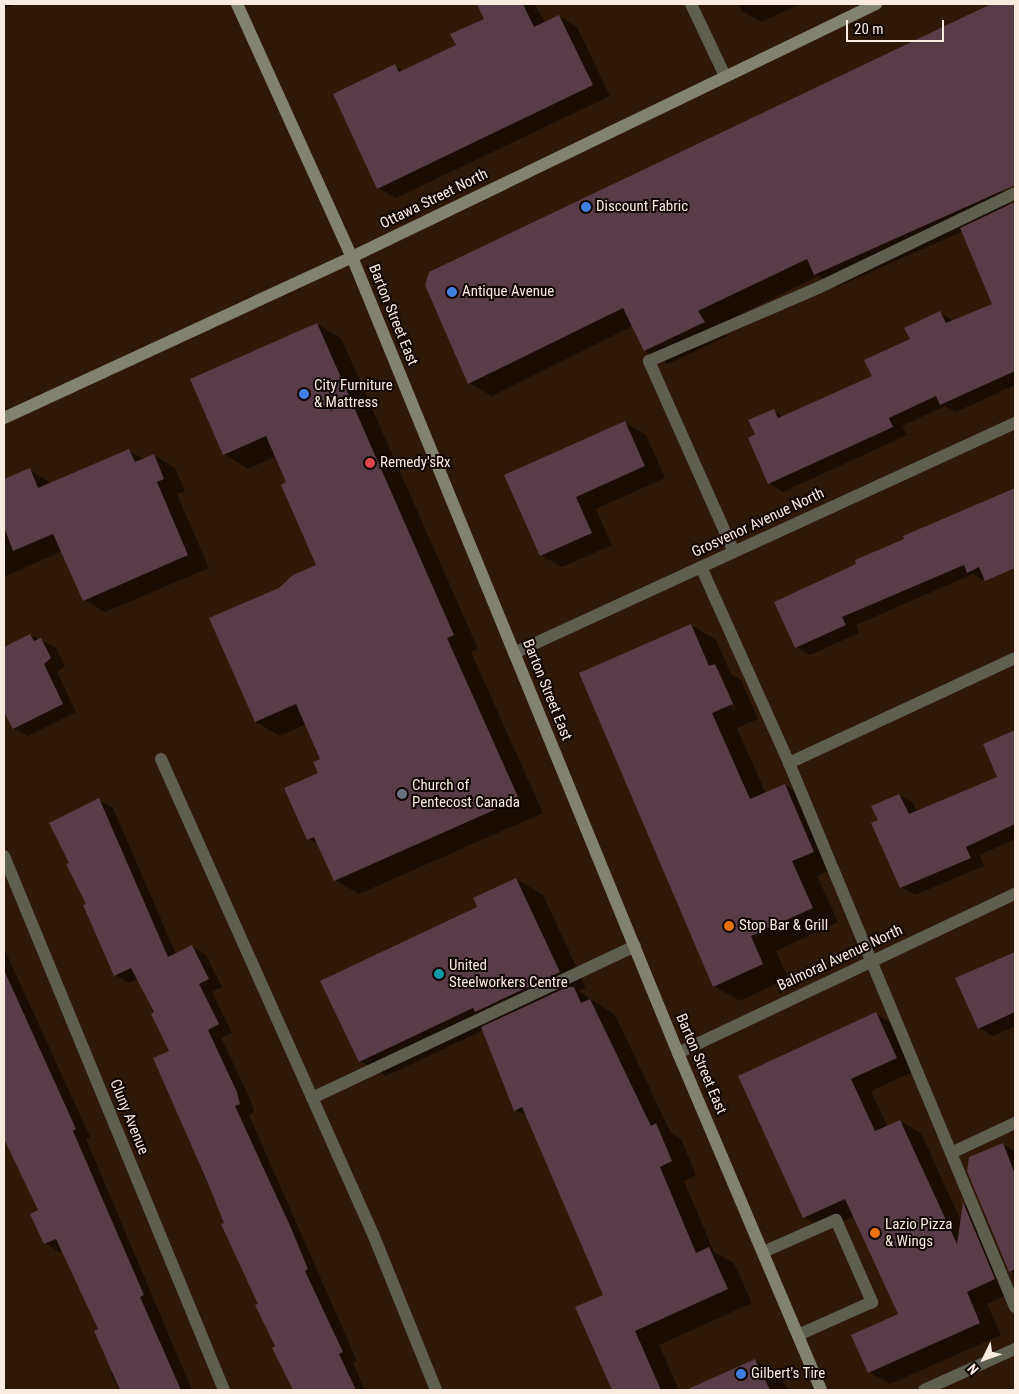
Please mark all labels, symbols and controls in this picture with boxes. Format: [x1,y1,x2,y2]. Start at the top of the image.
scale bar [849,10,946,42]
text: 20 m [854,20,884,38]
street label: Ottawa Street North [377,165,491,233]
place label: Discount Fabric [596,198,688,216]
marker: Discount Fabric [580,201,592,213]
street label: Barton Street East [365,262,421,368]
place label: Antique Avenue [462,283,554,301]
marker: Antique Avenue [446,286,458,298]
place label: City Furniture & Mattress [314,376,393,411]
marker: City Furniture & Mattress [298,388,310,400]
place label: Remedy'sRx [380,454,451,472]
marker: Remedy'sRx [364,457,376,469]
street label: Grosvenor Avenue North [689,484,827,562]
street label: Barton Street East [519,637,575,743]
place label: Church of Pentecost Canada [412,776,520,811]
marker: Church of Pentecost Canada [396,788,408,800]
place label: Stop Bar & Grill [739,917,828,935]
marker: Stop Bar & Grill [723,920,735,932]
street label: Balmoral Avenue North [775,921,905,995]
place label: United Steelworkers Centre [449,956,568,991]
marker: United Steelworkers Centre [433,968,445,980]
street label: Barton Street East [672,1011,730,1117]
street label: Cluny Avenue [106,1077,152,1157]
place label: Lazio Pizza & Wings [885,1215,952,1250]
marker: Lazio Pizza & Wings [869,1227,881,1239]
north arrow [959,1334,1009,1384]
text: N [964,1361,982,1378]
place label: Gilbert's Tire [751,1365,826,1383]
marker: Gilbert's Tire [735,1368,747,1380]

